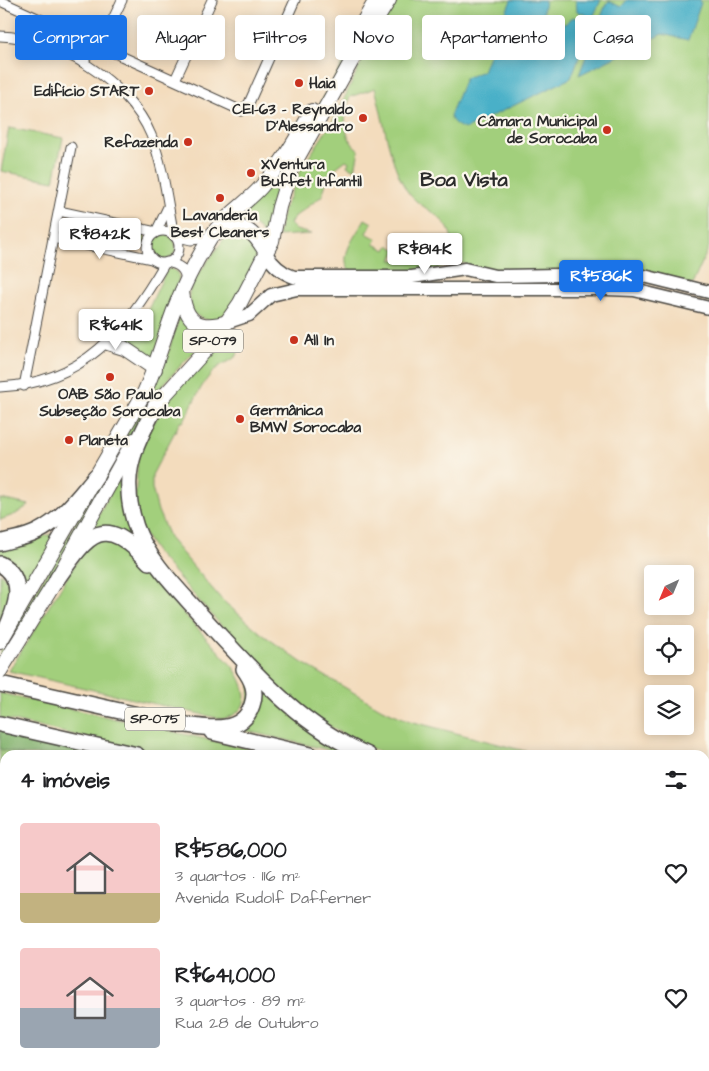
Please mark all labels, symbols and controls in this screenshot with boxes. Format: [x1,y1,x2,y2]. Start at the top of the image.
chip: Comprar [15,15,127,60]
chip: Alugar [137,15,225,60]
chip: Filtros [235,15,325,60]
chip: Novo [335,15,412,60]
chip: Apartamento [422,15,565,60]
chip: Casa [575,15,651,60]
place label: Haia [309,73,336,94]
marker: Haia [293,77,305,89]
place label: Edifício START [34,81,140,102]
marker: Edifício START [143,85,155,97]
place label: CEI-63 - Reynaldo D'Alessandro [232,99,354,137]
place label: Câmara Municipal de Sorocaba [478,111,598,149]
marker: CEI-63 - Reynaldo D'Alessandro [357,112,369,124]
marker: Câmara Municipal de Sorocaba [601,124,613,136]
place label: Refazenda [104,132,178,153]
marker: Refazenda [182,136,194,148]
place label: XVentura Buffet Infantil [261,154,362,192]
district label: Boa Vista [420,166,509,194]
marker: XVentura Buffet Infantil [245,167,257,179]
marker: Lavanderia Best Cleaners [214,192,226,204]
place label: Lavanderia Best Cleaners [171,205,270,243]
pin: R$842K [59,218,141,260]
text: R$842K [70,223,130,245]
pin: R$814K [384,232,466,275]
text: R$814K [398,238,452,260]
pin: R$586K [560,260,642,302]
text: R$586K [570,265,632,287]
pin: R$641K [75,308,157,351]
text: R$641K [90,314,142,336]
road number: SP-079 [183,330,243,352]
place label: All In [304,330,335,351]
marker: All In [288,334,300,346]
marker: OAB São Paulo Subseção Sorocaba [104,371,116,383]
place label: OAB São Paulo Subseção Sorocaba [39,384,181,422]
place label: Germânica BMW Sorocaba [250,400,362,438]
marker: Germânica BMW Sorocaba [234,413,246,425]
place label: Planeta [79,430,128,451]
marker: Planeta [63,434,75,446]
north arrow [644,565,694,615]
map controls [644,565,694,735]
button: locate [644,625,694,675]
button: layers [644,685,694,735]
road number: SP-075 [125,708,185,731]
text: 4 imóveis [20,766,110,795]
icon: filters [662,766,690,794]
text: R$586,000 [175,836,287,865]
icon: home [60,843,120,903]
icon: heart [662,859,690,887]
text: 3 quartos · 116 m² [175,865,300,887]
text: Avenida Rudolf Dafferner [175,887,371,909]
text: R$641,000 [175,961,275,990]
icon: home [60,968,120,1028]
icon: heart [662,984,690,1012]
text: 3 quartos · 89 m² [175,990,306,1012]
text: Rua 28 de Outubro [175,1012,319,1034]

